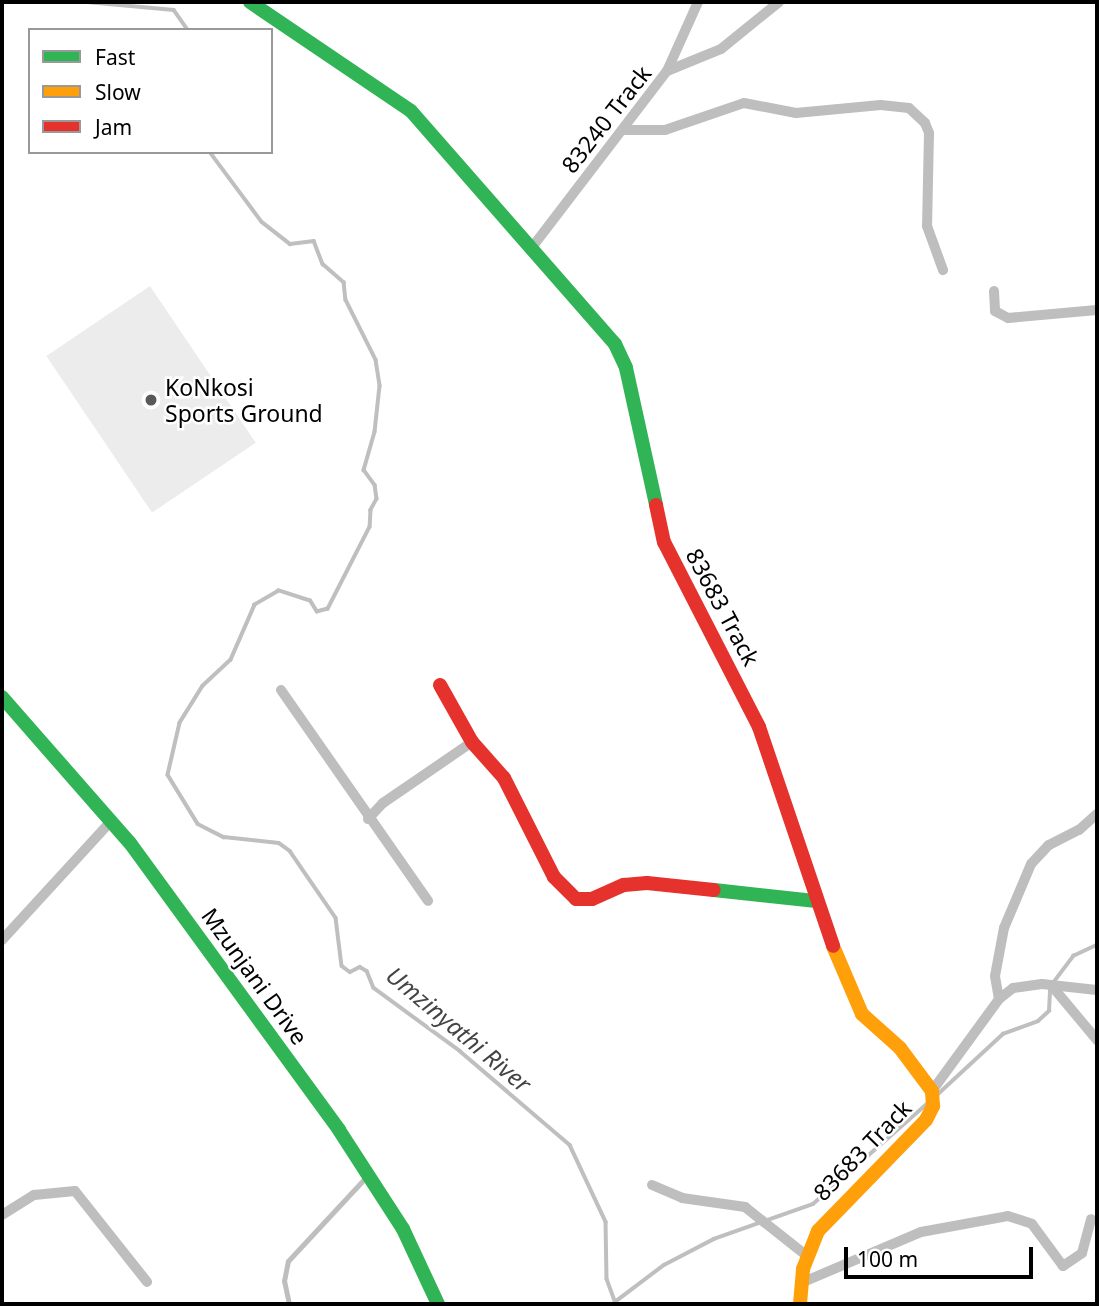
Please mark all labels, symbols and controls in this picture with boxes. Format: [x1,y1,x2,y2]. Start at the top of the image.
legend [28,28,273,154]
text: Fast [95,43,135,71]
street label: 83240 Track [556,60,656,178]
text: Slow [95,78,141,106]
text: Jam [95,113,132,141]
place label: KoNkosi Sports Ground [165,373,323,427]
marker: KoNkosi Sports Ground [143,392,159,408]
street label: 83683 Track [681,544,765,670]
street label: Mzunjani Drive [196,902,314,1050]
water label: Umzinyathi River [381,960,537,1098]
street label: 83683 Track [807,1094,917,1206]
scale bar [847,1232,1036,1276]
text: 100 m [857,1245,918,1273]

